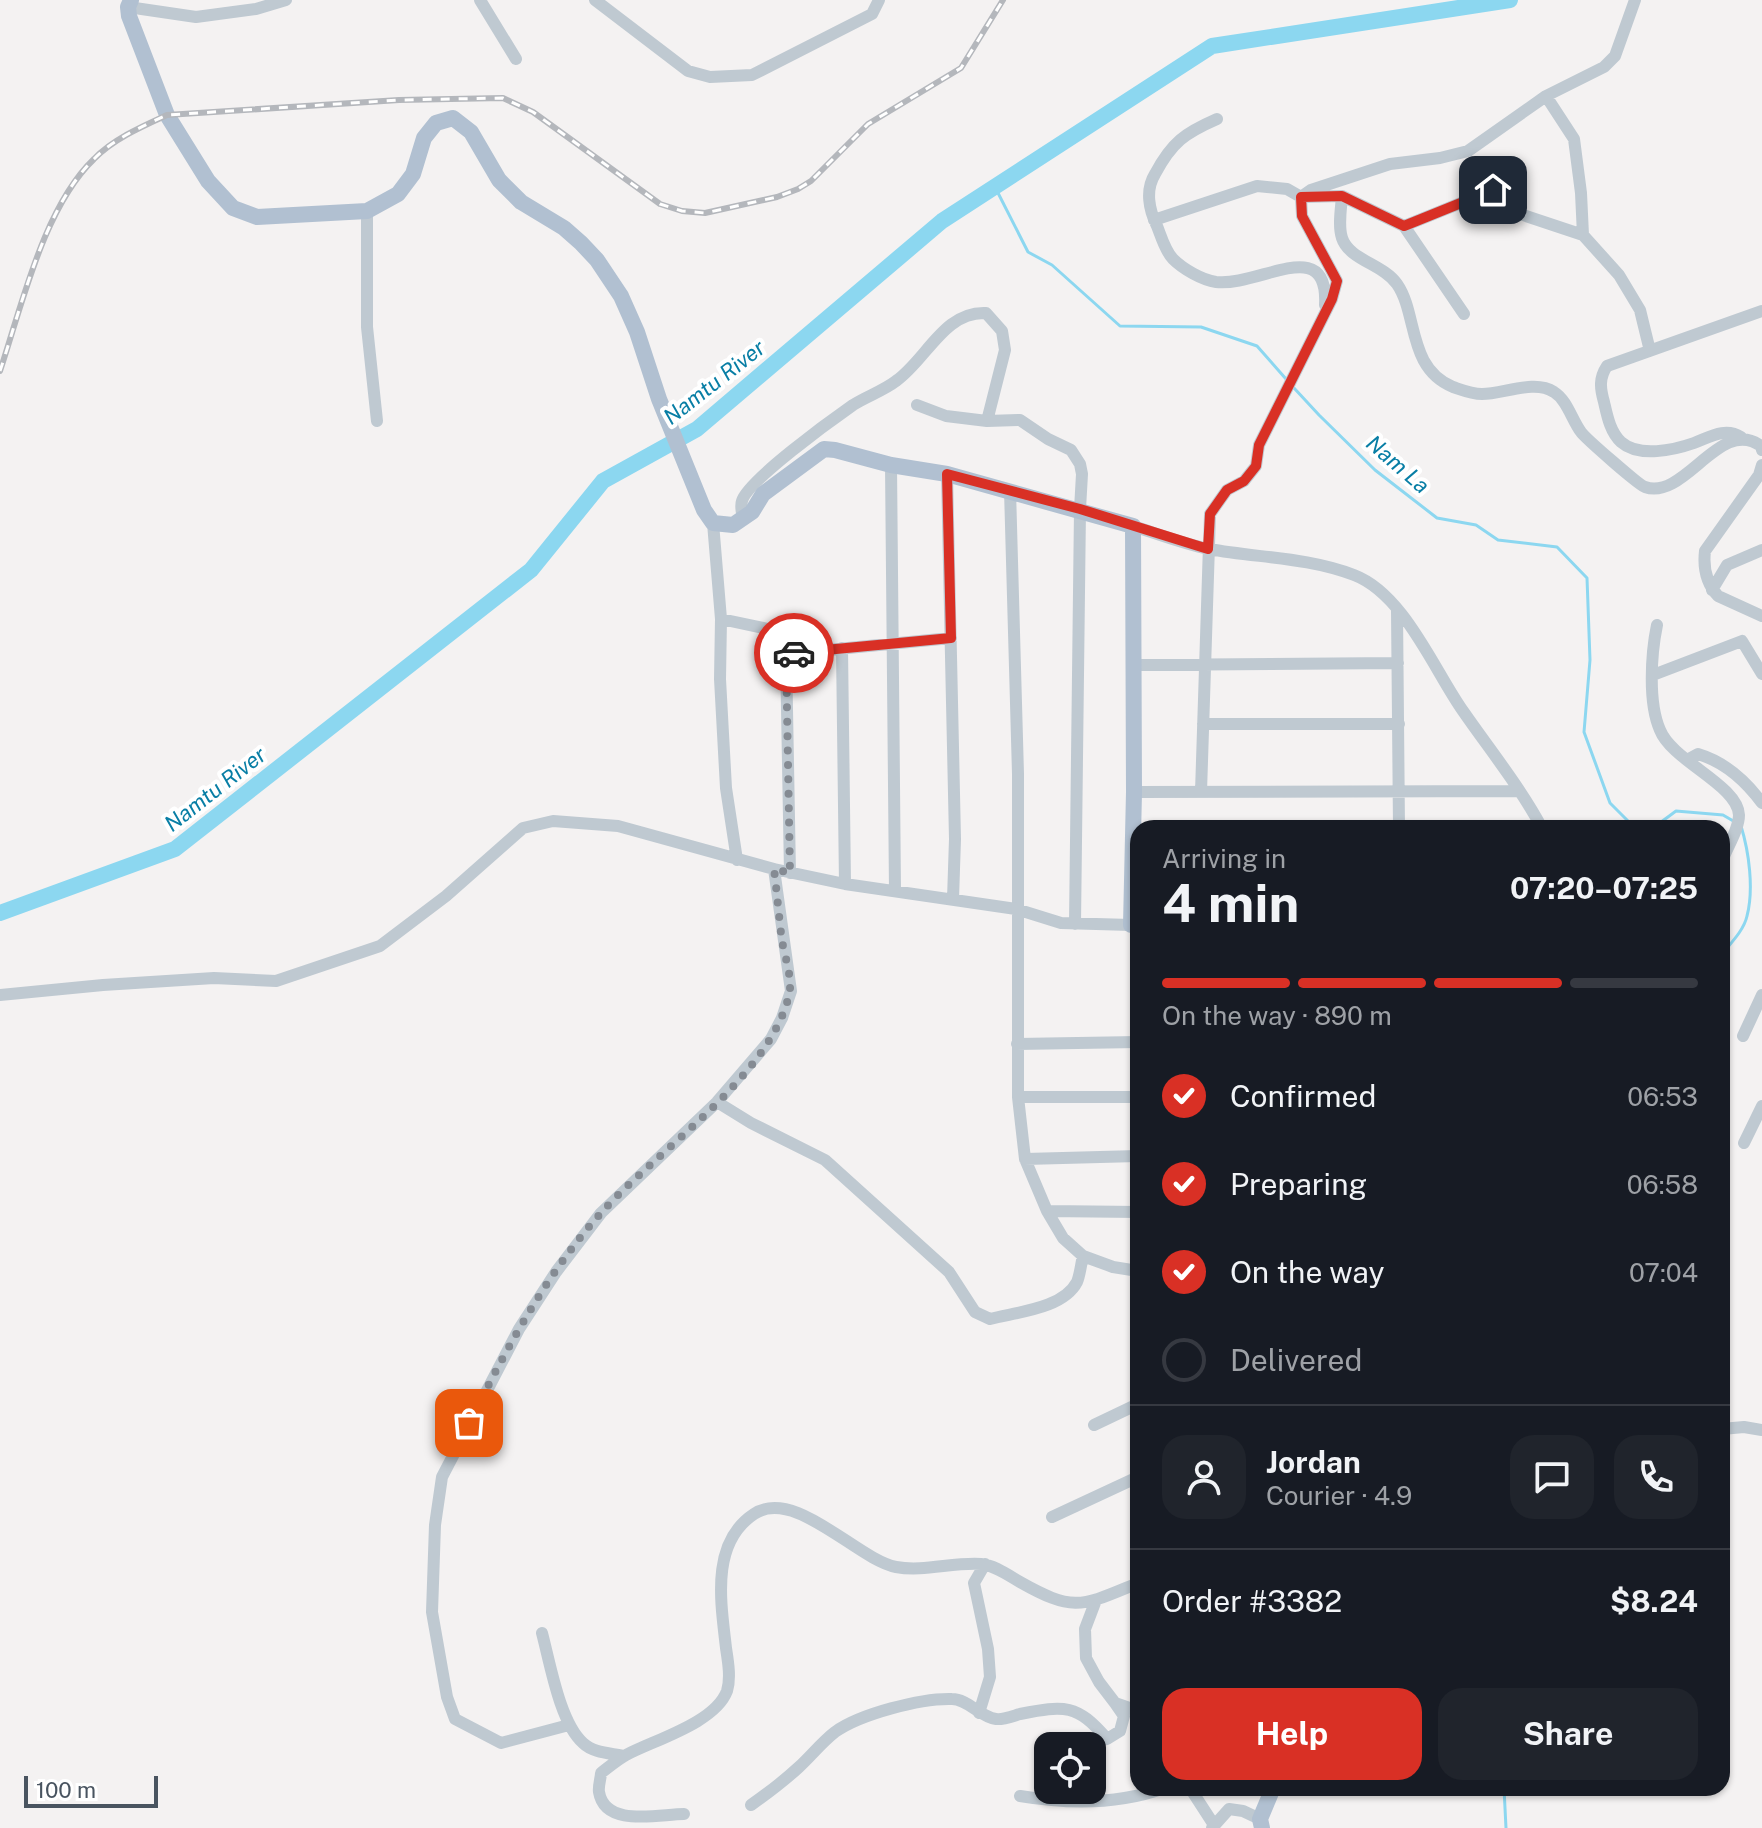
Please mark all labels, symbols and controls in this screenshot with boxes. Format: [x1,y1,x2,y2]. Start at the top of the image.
pin [1459,156,1527,224]
icon: home [1471,168,1515,212]
water label: Namtu River [658,334,770,430]
water label: Nam La [1361,430,1435,498]
courier [754,613,834,693]
icon: car [772,631,816,675]
water label: Namtu River [159,741,271,837]
text: Arriving in [1162,843,1286,874]
text: 07:20–07:25 [1510,870,1698,906]
text: 4 min [1162,873,1299,934]
text: On the way · 890 m [1162,1000,1392,1031]
icon: check [1162,1074,1206,1118]
text: Confirmed [1230,1078,1376,1114]
text: 06:53 [1627,1081,1698,1112]
icon: check [1162,1162,1206,1206]
text: Preparing [1230,1166,1367,1202]
text: 06:58 [1627,1169,1698,1200]
icon: check [1162,1250,1206,1294]
text: On the way [1230,1254,1384,1290]
text: 07:04 [1629,1257,1698,1288]
text: Delivered [1230,1342,1362,1378]
pin [435,1389,503,1457]
icon: bag [447,1401,491,1445]
button: person [1162,1435,1246,1519]
button: chat [1510,1435,1594,1519]
button: phone [1614,1435,1698,1519]
text: Jordan [1266,1444,1361,1480]
text: Courier · 4.9 [1266,1480,1412,1511]
text: Order #3382 [1162,1583,1342,1619]
text: $8.24 [1610,1583,1698,1619]
button: Help [1162,1688,1422,1780]
button: Share [1438,1688,1698,1780]
map controls [1034,1732,1106,1804]
button: locate [1034,1732,1106,1804]
scale bar [24,1772,158,1808]
text: 100 m [36,1777,96,1803]

